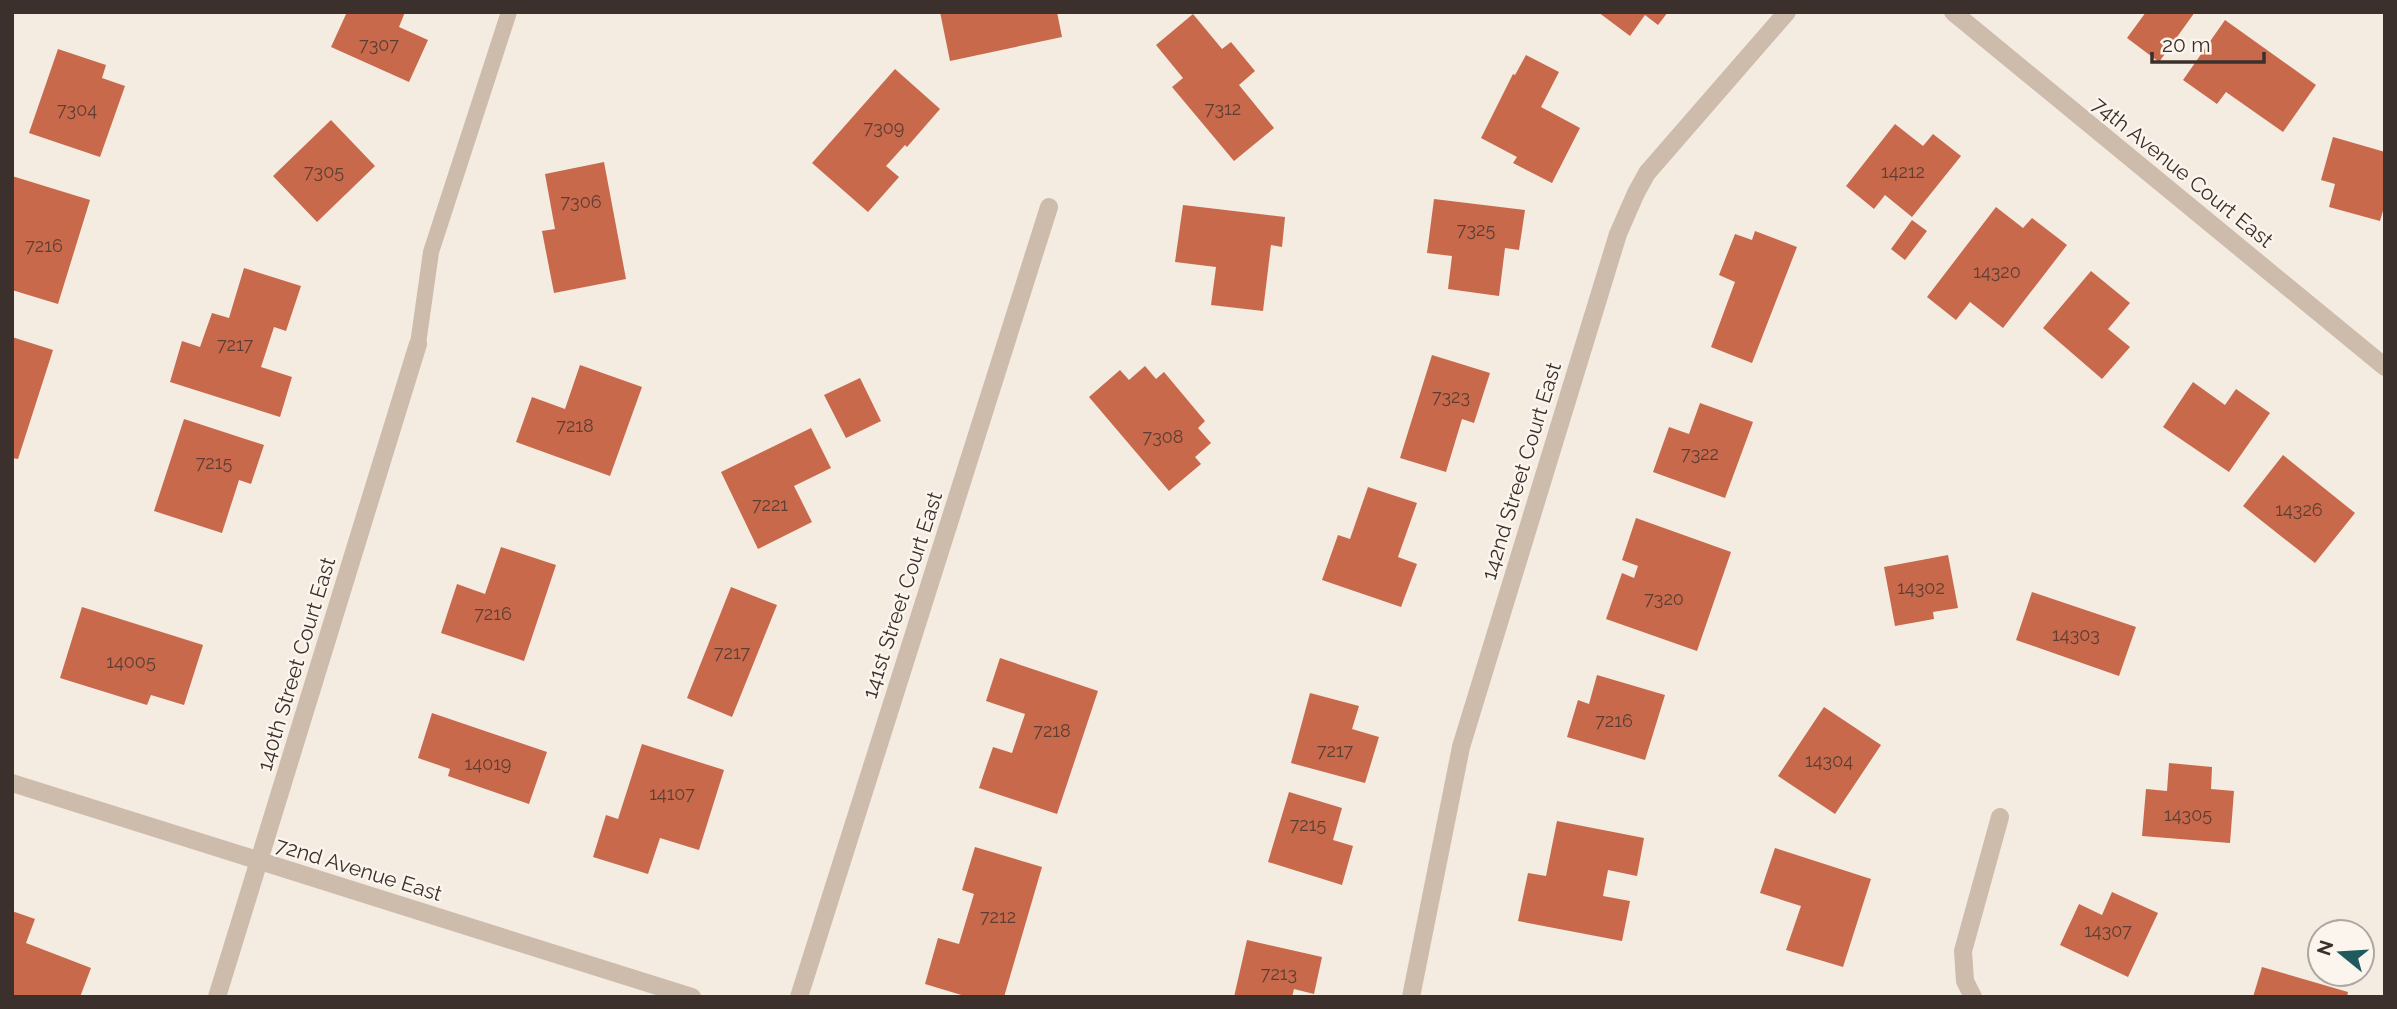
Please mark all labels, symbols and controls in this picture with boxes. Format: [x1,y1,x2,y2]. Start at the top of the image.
scale bar [2152,21,2264,65]
text: 20 m [2162,32,2210,57]
house number: 7307 [359,34,399,55]
street label: 74th Avenue Court East [2088,91,2278,253]
house number: 7312 [1205,98,1241,119]
house number: 7304 [57,99,97,120]
house number: 7309 [864,117,904,138]
house number: 7305 [304,161,344,182]
house number: 14212 [1881,161,1925,182]
house number: 7306 [560,191,602,212]
house number: 7325 [1457,219,1495,240]
house number: 7216 [25,235,63,256]
house number: 14320 [1973,261,2021,282]
house number: 7217 [217,334,253,355]
street label: 142nd Street Court East [1476,359,1566,583]
house number: 7323 [1432,386,1470,407]
house number: 7218 [556,415,594,436]
house number: 7308 [1143,426,1183,447]
house number: 7322 [1681,443,1719,464]
house number: 7215 [196,452,232,473]
street label: 141st Street Court East [857,488,947,702]
house number: 7221 [752,494,788,515]
house number: 14326 [2275,499,2323,520]
street label: 140th Street Court East [252,554,340,774]
house number: 14302 [1897,577,1945,598]
house number: 7320 [1644,588,1684,609]
house number: 7216 [474,603,512,624]
house number: 14303 [2052,624,2100,645]
house number: 7217 [714,642,750,663]
house number: 14005 [106,651,156,672]
house number: 7216 [1595,710,1633,731]
house number: 7218 [1033,720,1071,741]
house number: 7217 [1317,740,1353,761]
house number: 14304 [1805,750,1853,771]
house number: 14019 [465,753,511,774]
house number: 14107 [649,783,695,804]
house number: 14305 [2164,804,2212,825]
house number: 7215 [1290,814,1326,835]
street label: 72nd Avenue East [273,832,445,906]
house number: 7212 [980,906,1016,927]
north arrow [2306,918,2376,988]
house number: 14307 [2084,920,2132,941]
text: N [2312,937,2338,958]
house number: 7213 [1261,963,1297,984]

